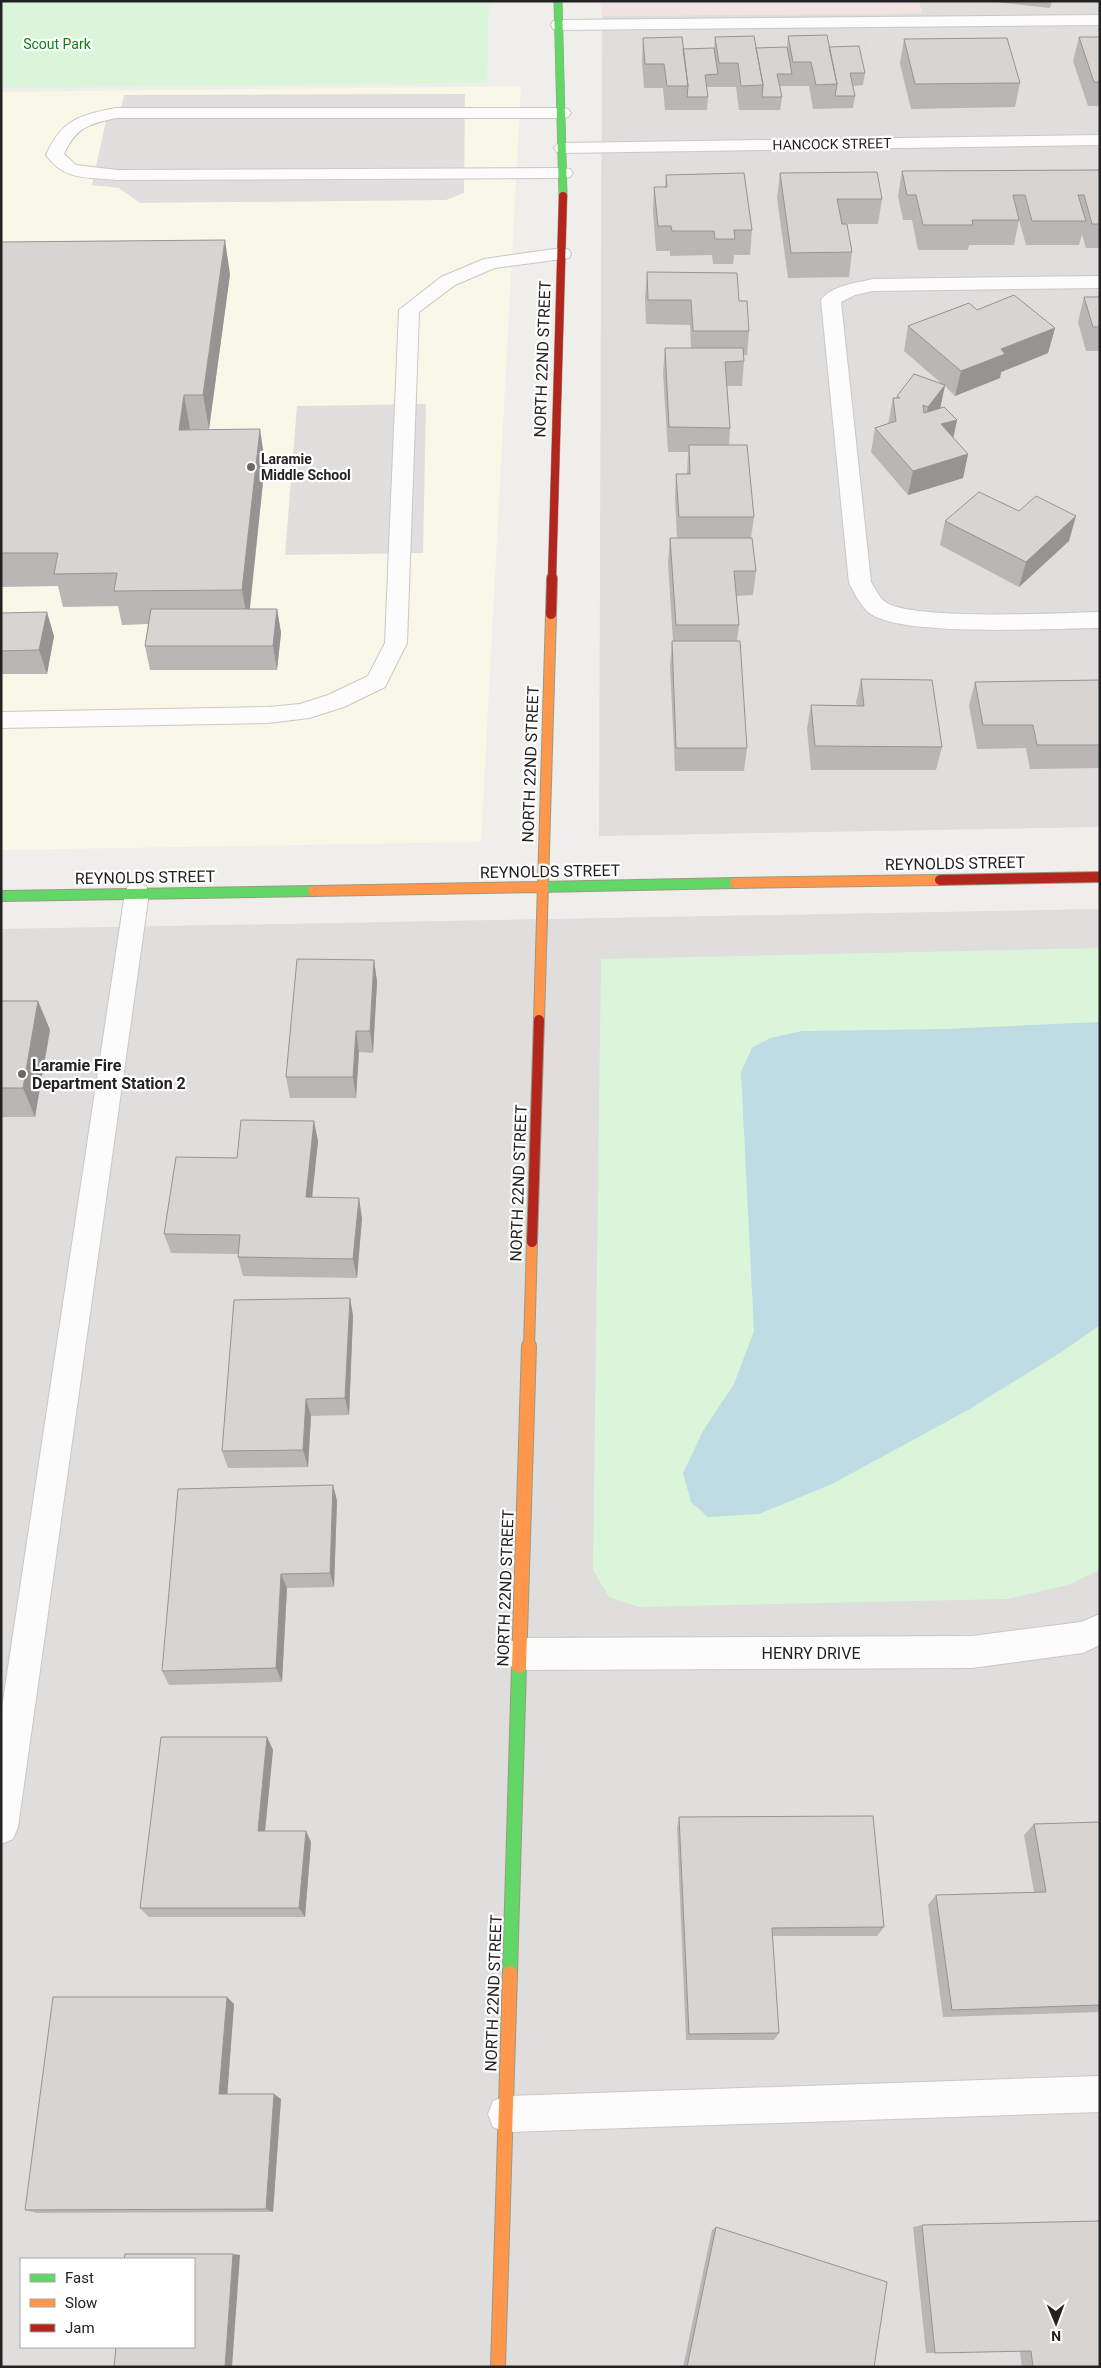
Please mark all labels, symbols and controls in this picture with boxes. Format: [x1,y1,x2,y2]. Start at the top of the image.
park label: Scout Park [23,36,92,52]
street label: HANCOCK STREET [772,135,892,153]
street label: NORTH 22ND STREET [530,280,555,438]
place label: Laramie Middle School [261,451,351,483]
marker: Laramie Middle School [245,461,257,473]
street label: NORTH 22ND STREET [518,685,543,843]
street label: REYNOLDS STREET [885,853,1026,874]
street label: REYNOLDS STREET [480,861,621,882]
street label: REYNOLDS STREET [75,867,216,888]
place label: Laramie Fire Department Station 2 [32,1056,186,1093]
marker: Laramie Fire Department Station 2 [16,1068,28,1080]
street label: NORTH 22ND STREET [506,1104,531,1262]
street label: NORTH 22ND STREET [493,1509,518,1667]
street label: HENRY DRIVE [762,1644,860,1663]
street label: NORTH 22ND STREET [481,1914,506,2072]
legend [20,2258,195,2348]
text: Fast [65,2269,94,2287]
text: Slow [65,2294,97,2312]
north arrow [1031,2298,1081,2348]
text: Jam [65,2319,95,2337]
text: N [1051,2328,1061,2344]

